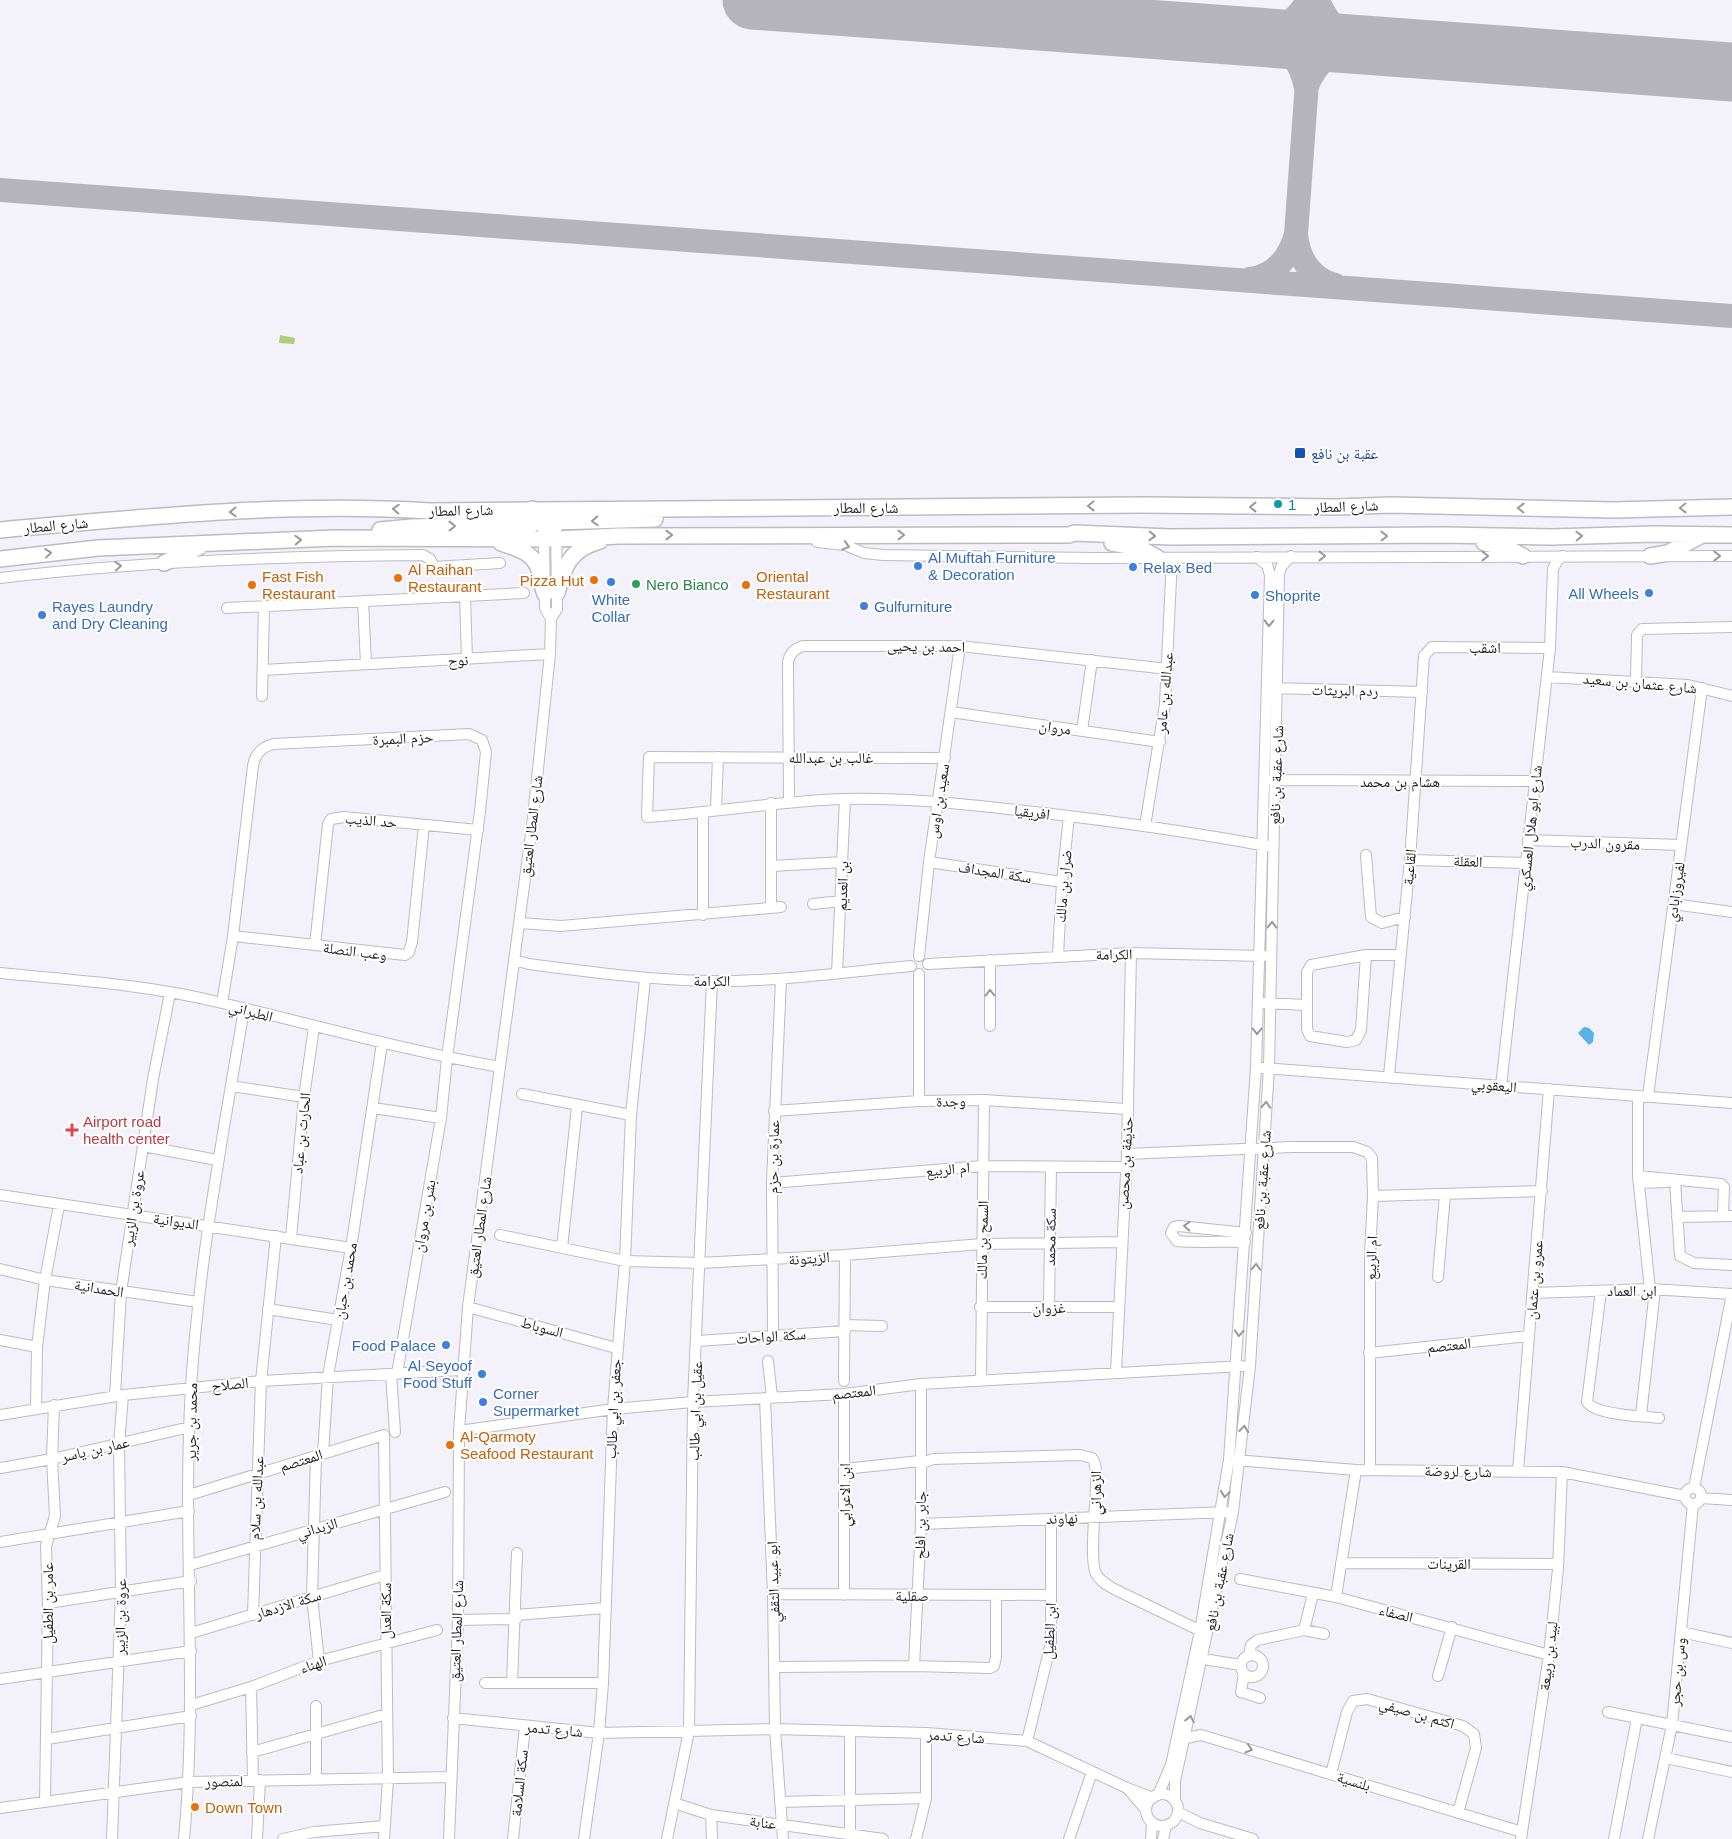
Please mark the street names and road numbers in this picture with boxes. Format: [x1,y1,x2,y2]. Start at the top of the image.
street label: شارع المطار [1312,496,1379,518]
street label: شارع المطار [833,499,898,518]
street label: شارع المطار [428,501,494,521]
street label: شارع المطار [22,514,89,538]
street label: احمد بن يحيى [887,637,965,657]
street label: اشقب [1469,639,1501,656]
street label: نوح [447,651,469,671]
street label: عبدالله بن عامر [1152,651,1178,736]
street label: شارع عثمان بن سعيد [1582,670,1698,698]
street label: ردم البريثات [1312,681,1379,701]
street label: مروان [1038,716,1072,740]
street label: شارع عقبة بن نافع [1266,725,1288,825]
street label: حزم البمبرة [372,728,434,750]
street label: غالب بن عبدالله [789,749,874,768]
street label: سعيد بن اوس [924,762,954,840]
street label: شارع ابو هلال العسكري [1515,764,1549,892]
street label: هشام بن محمد [1360,773,1440,792]
street label: شارع المطار العتيق [516,774,548,878]
street label: افريقيا [1013,801,1051,824]
street label: حد الذيب [344,809,398,831]
street label: مقرون الدرب [1570,833,1640,855]
street label: القاعية [1399,848,1419,886]
street label: ضرار بن مالك [1051,849,1077,923]
street label: العقلة [1453,852,1483,870]
street label: سكة المجداف [957,858,1033,886]
street label: بن العديم [833,861,853,911]
street label: لفيروزابادي [1662,861,1691,924]
street label: وعب النصلة [322,939,388,964]
street label: الكرامة [1095,945,1133,964]
street label: الكرامة [694,972,730,990]
street label: الطبراني [226,997,275,1029]
street label: اليعقوبي [1470,1075,1517,1099]
street label: الحارث بن عباد [288,1092,316,1174]
street label: وجدة [936,1092,966,1111]
street label: حذيفة بن محصن [1114,1116,1138,1210]
street label: عمارة بن حزم [764,1120,784,1194]
street label: شارع عقبة بن نافع [1250,1129,1276,1231]
street label: ام الربيع [925,1159,971,1181]
street label: عروة بن الزبير [118,1169,149,1248]
street label: شارع المطار العتيق [463,1175,497,1279]
street label: بشر بن مروان [409,1178,441,1254]
street label: السمح بن مالك [973,1200,993,1280]
street label: سكة محمد [1041,1208,1059,1266]
street label: الديوانية [152,1209,200,1234]
street label: ام الربيع [1362,1235,1382,1281]
street label: عمرو بن عثمان [1522,1239,1548,1321]
street label: محمد بن حبان [330,1241,362,1321]
street label: الزيتونة [788,1248,830,1269]
street label: الحمدانية [73,1276,125,1301]
street label: ابن العماد [1607,1282,1657,1301]
street label: غزوان [1032,1299,1066,1318]
street label: السوباط [519,1313,565,1342]
street label: سكة الواحات [736,1325,807,1348]
street label: المعتصم [1426,1334,1472,1358]
street label: جعفر بن ابي طالب [602,1358,628,1460]
street label: عقيل بن ابي طالب [685,1360,709,1461]
street label: الصلاح [211,1374,250,1396]
street label: المعتصم [831,1381,877,1405]
street label: محمد بن جرير [182,1383,202,1462]
street label: عمار بن ياسر [58,1433,132,1467]
street label: المعتصم [277,1445,325,1476]
street label: عبدالله بن سلام [245,1455,269,1540]
street label: شارع لروضة [1424,1462,1492,1482]
street label: ابن الاعرابي [836,1463,856,1527]
street label: الزهراني [1087,1471,1107,1515]
street label: جابر بن افلح [911,1490,931,1559]
street label: نهاوند [1046,1509,1078,1528]
street label: الزبداني [294,1514,341,1546]
street label: شارع عقبة بن نافع [1201,1531,1239,1633]
street label: ابو عبيد الثقفي [763,1541,787,1623]
street label: القرينات [1427,1555,1471,1573]
street label: عامر بن الطفيل [39,1562,58,1644]
street label: عروة بن الزبير [111,1578,131,1656]
street label: شارع المطار العتيق [446,1580,468,1682]
street label: سكة العدل [377,1583,396,1639]
street label: سكة الازدهار [252,1586,324,1623]
street label: صقلية [895,1587,929,1604]
street label: الصفاء [1377,1601,1415,1625]
street label: ابن الطفيل [1039,1602,1061,1660]
street label: لبيد بن ربيعة [1535,1620,1563,1692]
street label: وس بن حجر [1665,1637,1690,1708]
street label: الهناء [297,1652,329,1677]
street label: اكثم بن صيفي [1376,1694,1457,1736]
street label: شارع تدمر [523,1718,584,1742]
street label: شارع تدمر [925,1725,986,1749]
street label: سكة السلامة [507,1749,531,1817]
street label: بلنسية [1335,1768,1373,1795]
street label: لمنصور [204,1772,243,1791]
street label: عنابة [749,1812,778,1833]

